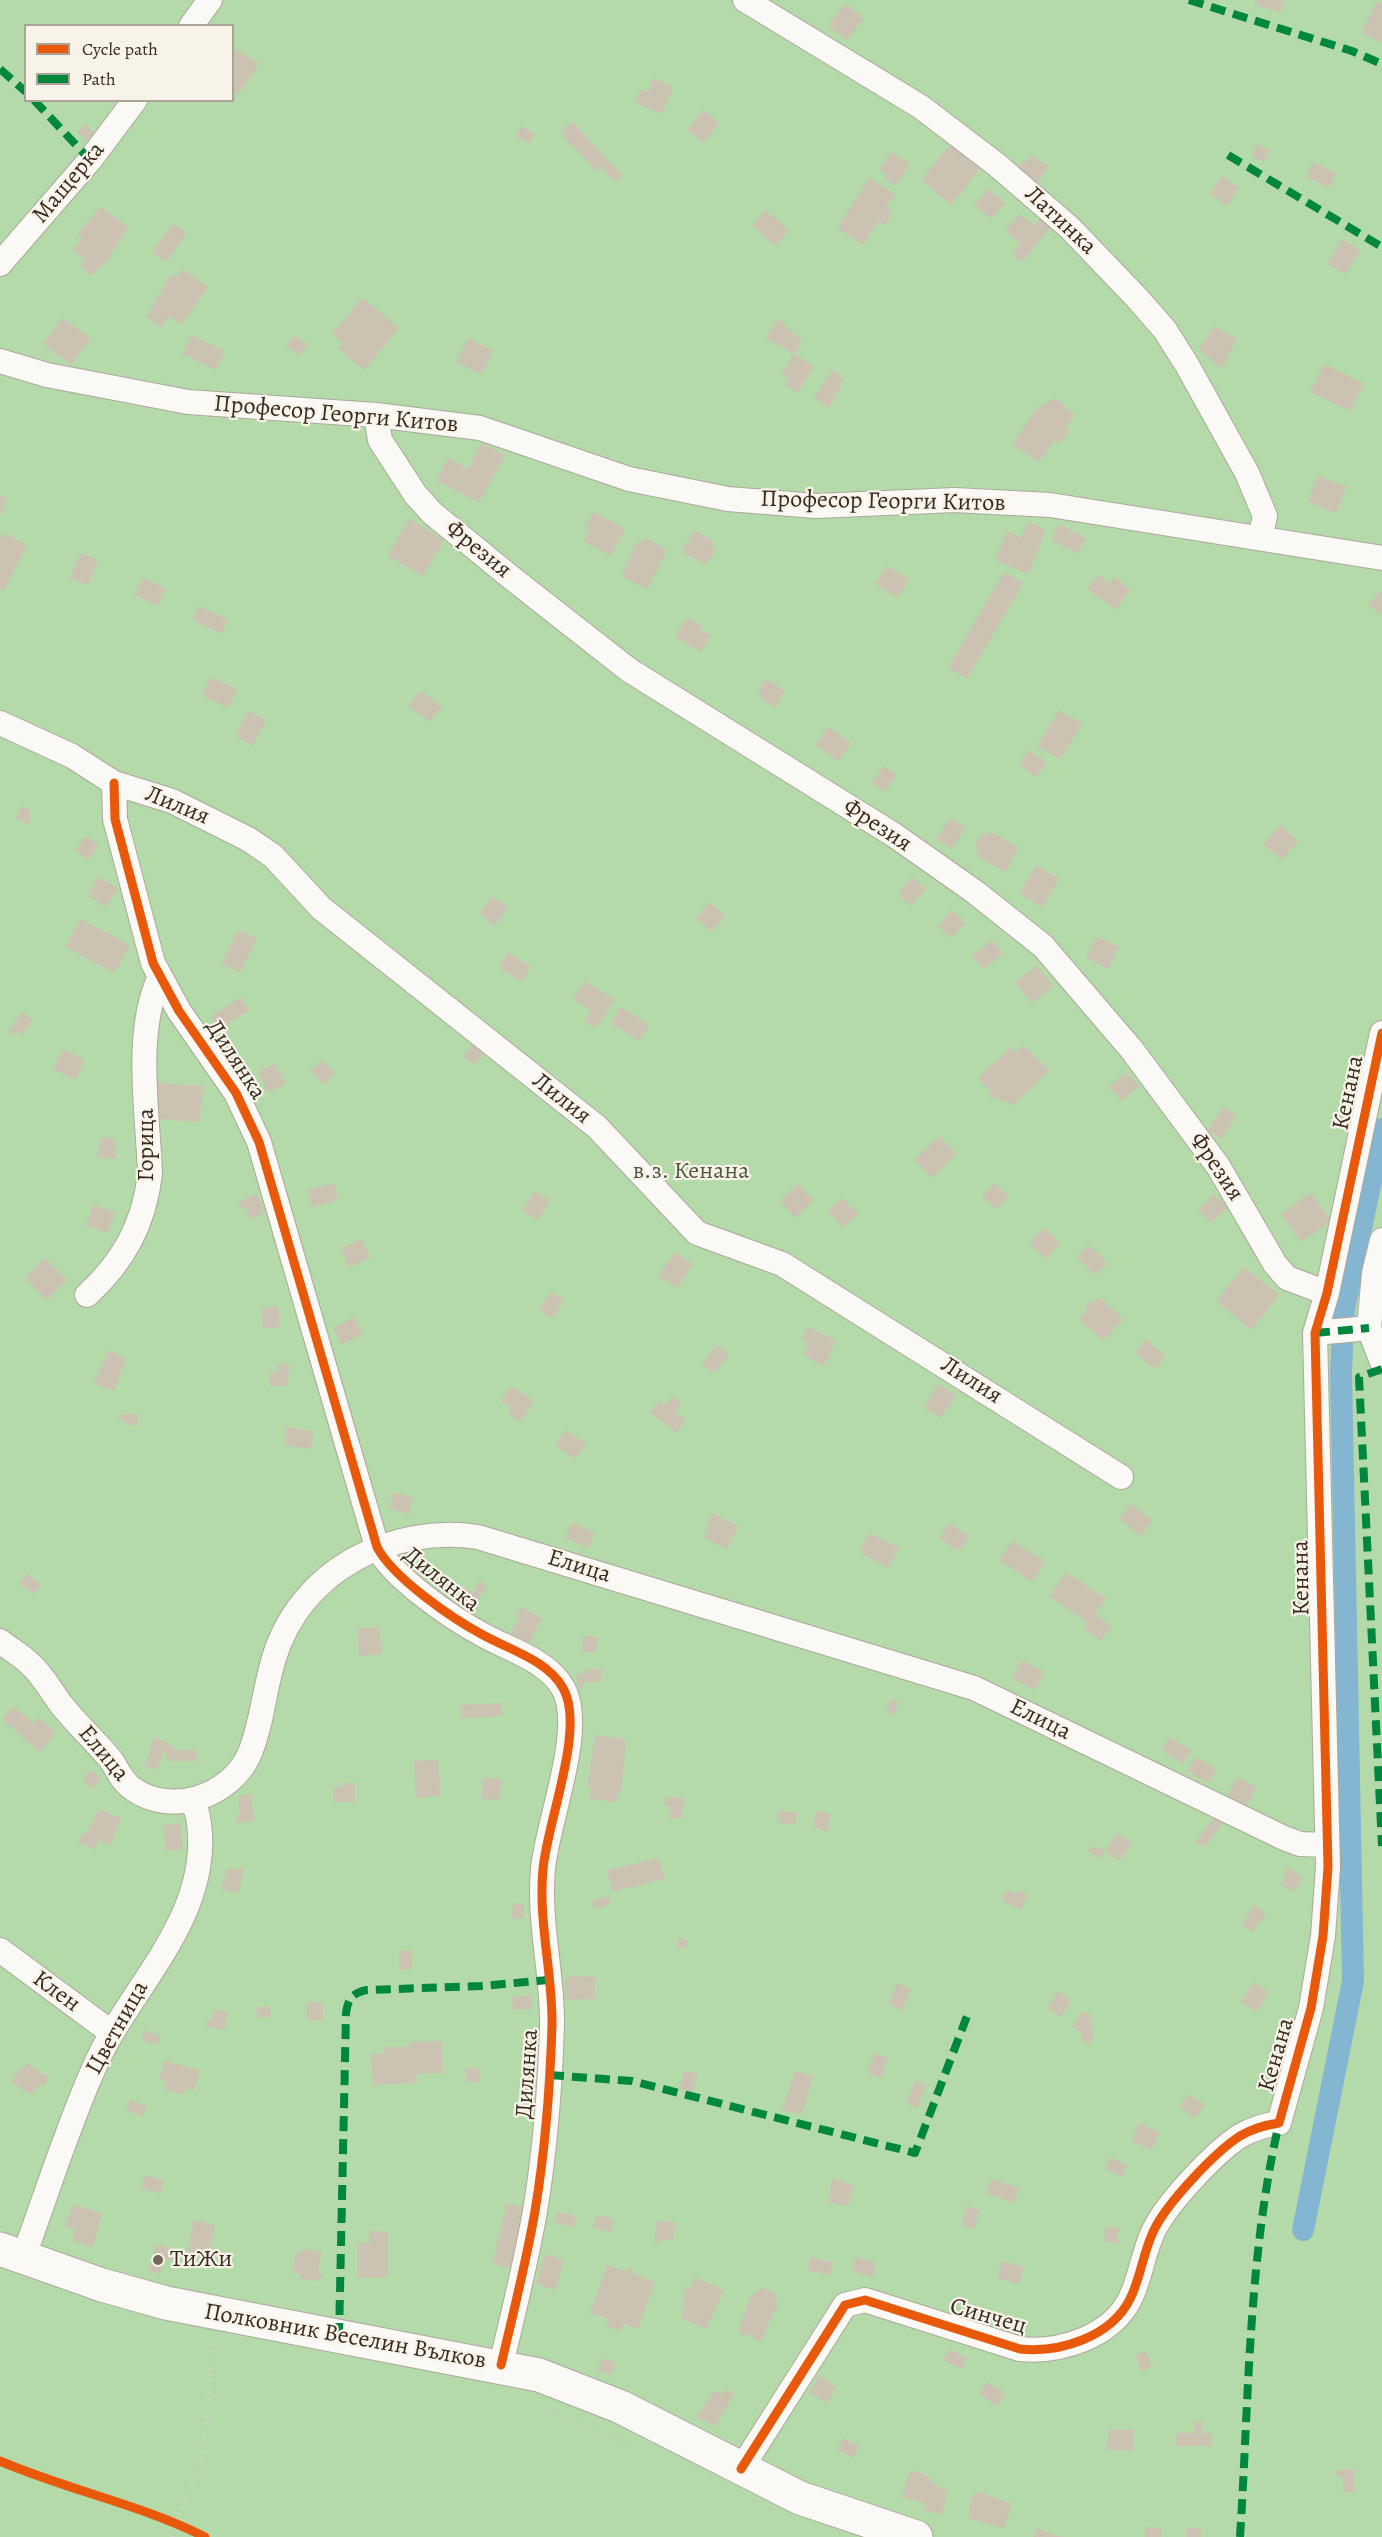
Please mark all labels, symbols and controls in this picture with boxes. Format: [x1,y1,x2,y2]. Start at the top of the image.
legend [24,24,234,102]
text: Cycle path [82,37,158,61]
text: Path [82,67,116,91]
street label: Мащерка [27,136,111,230]
street label: Латинка [1018,180,1102,262]
street label: Професор Георги Китов [213,390,459,440]
street label: Професор Георги Китов [760,485,1006,519]
street label: Фрезия [439,515,517,585]
street label: Лилия [141,780,213,832]
street label: Фрезия [837,793,917,859]
street label: Дилянка [198,1014,272,1106]
street label: Кенана [1327,1053,1371,1133]
street label: Лилия [526,1067,596,1131]
street label: Горица [133,1108,161,1182]
street label: Фрезия [1183,1127,1249,1207]
park label: в.з. Кенана [633,1158,749,1186]
street label: Лилия [935,1351,1007,1411]
street label: Кенана [1287,1540,1317,1616]
street label: Дилянка [397,1541,485,1619]
street label: Елица [544,1544,614,1590]
street label: Елица [1005,1693,1075,1747]
street label: Елица [71,1720,135,1788]
street label: Клен [26,1965,86,2019]
street label: Цветница [81,1976,155,2080]
street label: Кенана [1253,2015,1301,2095]
street label: Дилянка [510,2028,546,2120]
place label: ТиЖи [170,2246,232,2274]
marker: ТиЖи [151,2253,165,2267]
street label: Синчец [946,2292,1030,2342]
street label: Полковник Веселин Вълков [202,2298,488,2376]

